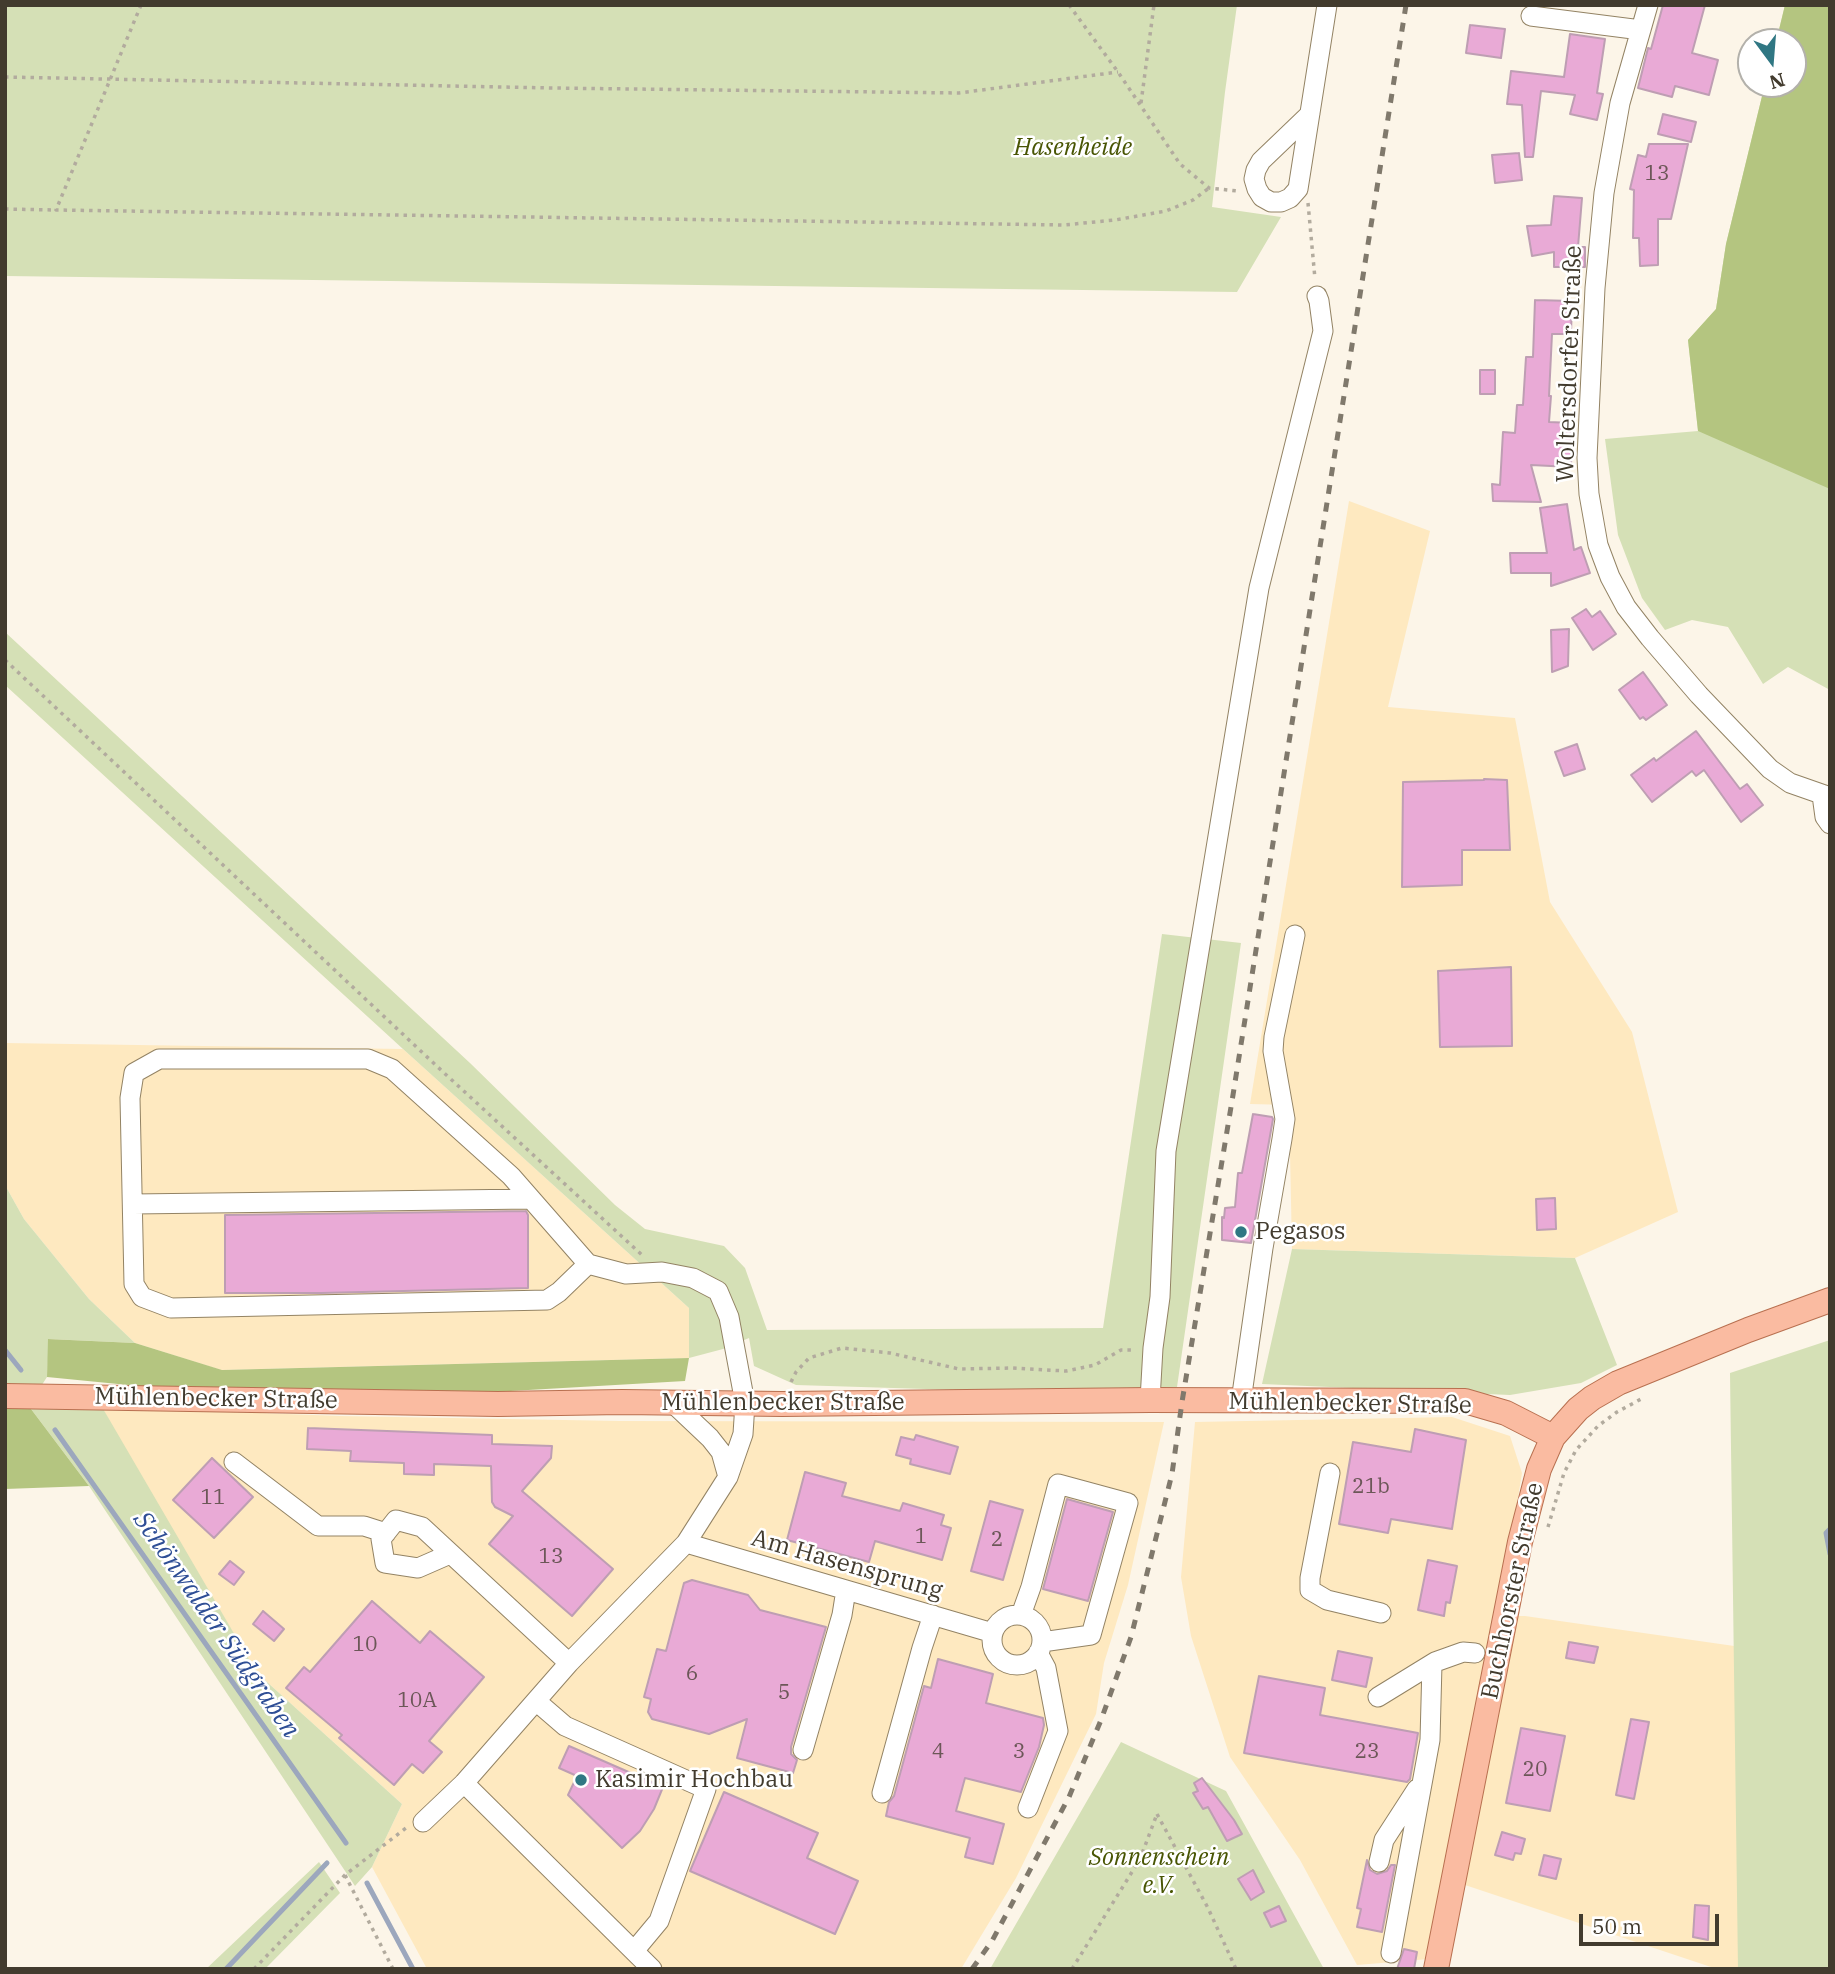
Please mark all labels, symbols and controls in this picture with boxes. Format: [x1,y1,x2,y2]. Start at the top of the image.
north arrow [1737,28,1807,98]
text: N [1767,68,1788,95]
park label: Hasenheide [1014,134,1132,162]
house number: 13 [1644,161,1670,187]
street label: Woltersdorfer Straße [1551,245,1589,483]
place label: Pegasos [1255,1218,1345,1246]
marker: Pegasos [1233,1224,1249,1240]
street label: Mühlenbecker Straße [94,1382,338,1416]
street label: Mühlenbecker Straße [1228,1387,1472,1421]
street label: Mühlenbecker Straße [661,1389,905,1417]
house number: 21b [1352,1474,1390,1500]
street label: Buchhorster Straße [1476,1480,1550,1702]
house number: 11 [200,1485,226,1511]
water label: Schönwalder Südgraben [126,1506,306,1744]
street label: Am Hasensprung [748,1524,946,1606]
house number: 1 [915,1524,927,1550]
house number: 2 [991,1527,1003,1553]
house number: 13 [538,1544,564,1570]
house number: 10 [352,1632,378,1658]
house number: 6 [686,1661,698,1687]
house number: 5 [778,1680,790,1706]
house number: 10A [397,1688,437,1714]
house number: 4 [932,1739,944,1765]
house number: 3 [1013,1739,1025,1765]
house number: 23 [1354,1739,1380,1765]
house number: 20 [1522,1757,1548,1783]
place label: Kasimir Hochbau [595,1766,793,1794]
marker: Kasimir Hochbau [573,1772,589,1788]
park label: Sonnenschein e.V. [1089,1844,1229,1900]
scale bar [1583,1900,1723,1944]
text: 50 m [1592,1912,1642,1940]

